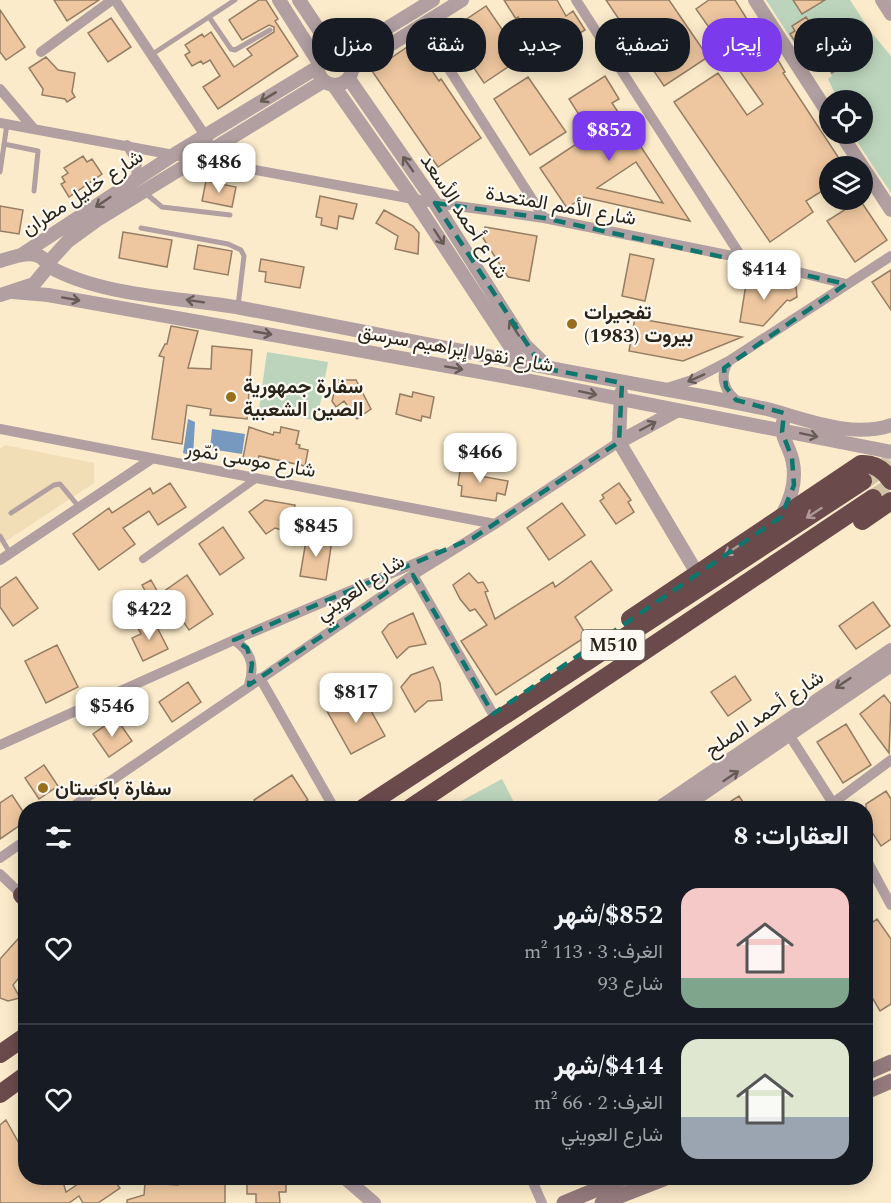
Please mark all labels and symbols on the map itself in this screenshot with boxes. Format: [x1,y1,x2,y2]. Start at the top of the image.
one-way arrow [260,92,277,104]
pin: $852 [573,111,645,162]
street label: شارع خليل مطران [16,142,149,244]
pin: $486 [183,143,255,194]
street label: شارع أحمد الأسعد [412,148,516,285]
one-way arrow [402,157,414,173]
street label: شارع الأمم المتحدة [483,178,638,234]
one-way arrow [96,196,112,208]
one-way arrow [433,229,445,245]
pin: $414 [728,250,800,301]
one-way arrow [60,293,80,304]
one-way arrow [186,295,205,306]
place label: تفجيرات بيروت (1983) [584,298,693,351]
street label: شارع نقولا إبراهيم سرسق [356,317,556,381]
marker: تفجيرات بيروت (1983) [565,317,579,331]
one-way arrow [508,320,520,337]
one-way arrow [252,328,272,339]
one-way arrow [444,362,464,373]
place label: سفارة جمهورية الصين الشعبية [243,372,363,425]
one-way arrow [688,372,706,384]
one-way arrow [578,388,597,400]
marker: سفارة جمهورية الصين الشعبية [224,390,238,404]
one-way arrow [639,420,656,432]
one-way arrow [799,429,818,441]
pin: $466 [444,433,516,484]
street label: شارع موسى نمّور [183,434,318,486]
pin: $845 [280,507,352,558]
one-way arrow [805,507,822,520]
one-way arrow [724,544,741,556]
street label: شارع العويني [310,547,412,630]
pin: $422 [113,590,185,641]
road number: M510 [582,630,644,660]
street label: شارع أحمد الصلح [699,663,830,765]
pin: $817 [320,673,392,724]
one-way arrow [835,677,851,689]
pin: $546 [76,687,148,738]
one-way arrow [722,770,739,782]
place label: سفارة باكستان [55,774,171,804]
marker: سفارة باكستان [36,781,50,795]

